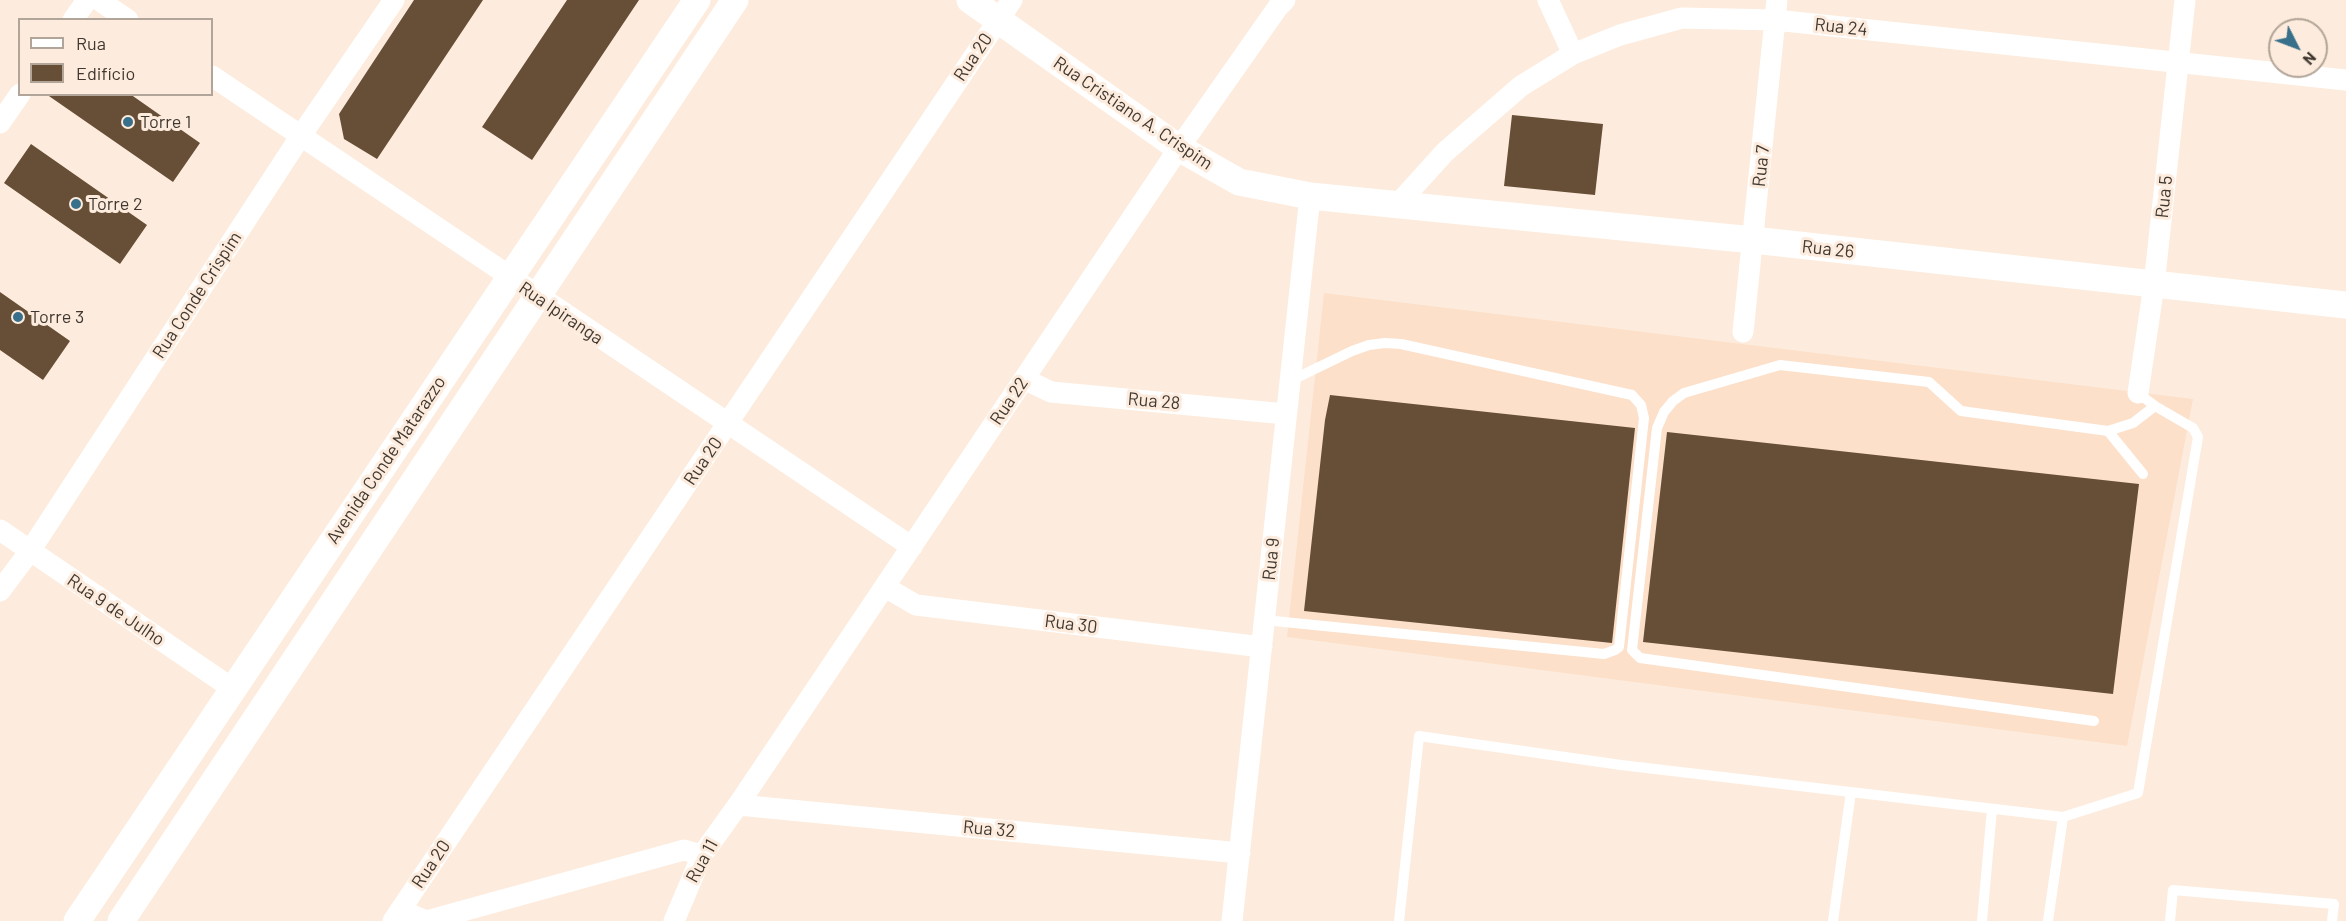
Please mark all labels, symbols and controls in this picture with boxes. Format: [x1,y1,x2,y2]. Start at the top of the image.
street label: Rua 24 [1814,13,1868,41]
legend [18,18,213,96]
north arrow [2268,18,2328,78]
street label: Rua 20 [949,29,997,85]
text: Rua [76,32,106,54]
text: N [2300,49,2321,69]
street label: Rua Cristiano A. Crispim [1049,52,1217,174]
text: Edifício [76,62,135,84]
place label: Torre 1 [140,111,191,133]
marker: Torre 1 [121,115,135,129]
street label: Rua 7 [1748,144,1774,188]
street label: Rua 5 [2151,175,2177,219]
place label: Torre 2 [88,193,143,215]
marker: Torre 2 [69,197,83,211]
street label: Rua Conde Crispim [148,228,246,362]
street label: Rua 26 [1801,236,1855,262]
street label: Rua Ipiranga [515,277,607,349]
place label: Torre 3 [30,306,84,328]
marker: Torre 3 [11,310,25,324]
street label: Avenida Conde Matarazzo [322,372,450,548]
street label: Rua 22 [985,373,1033,429]
street label: Rua 28 [1127,388,1181,414]
street label: Rua 20 [679,433,727,489]
street label: Rua 9 [1258,537,1284,581]
street label: Rua 9 de Julho [63,569,169,651]
street label: Rua 30 [1043,610,1099,638]
street label: Rua 32 [962,816,1016,842]
street label: Rua 20 [407,836,455,892]
street label: Rua 11 [681,836,723,886]

